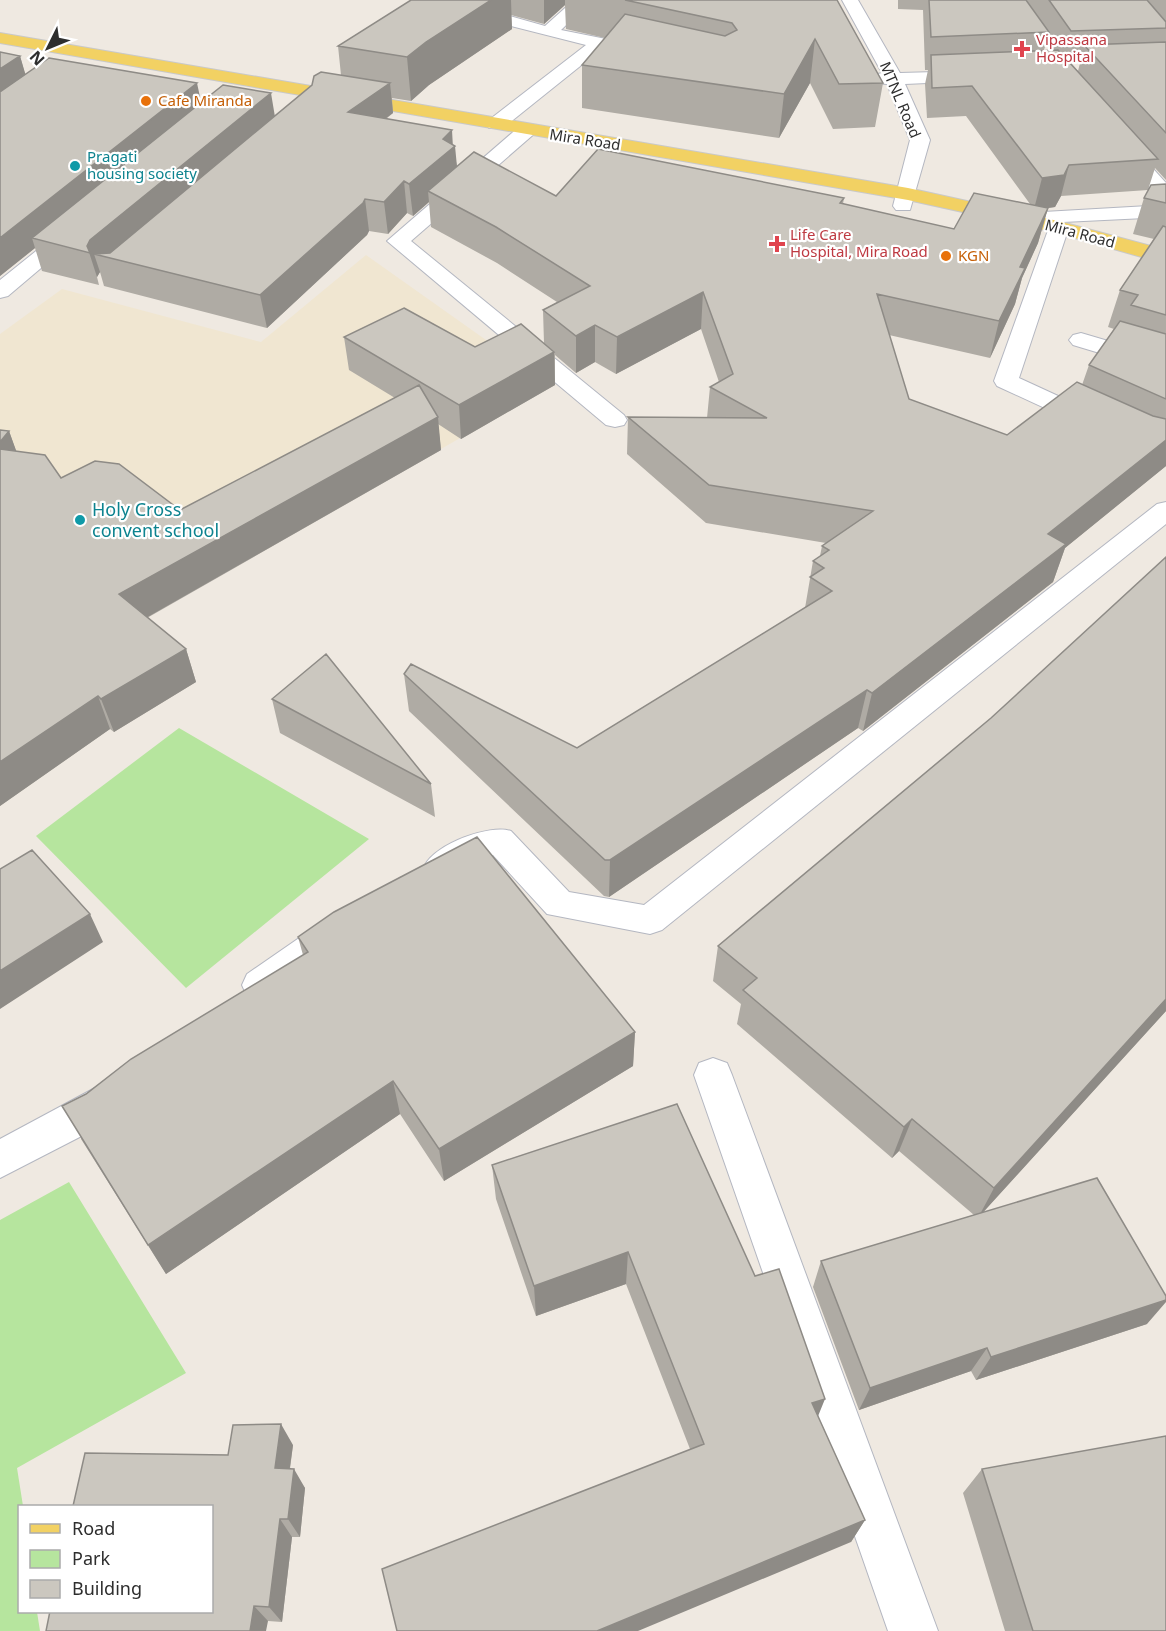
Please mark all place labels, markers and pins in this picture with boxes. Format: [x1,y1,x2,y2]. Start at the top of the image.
place label: Vipassana Hospital [1036,29,1107,66]
marker: Vipassana Hospital [1013,40,1031,58]
place label: Cafe Miranda [158,90,252,110]
marker: Cafe Miranda [139,94,153,108]
place label: Pragati housing society [87,146,197,183]
marker: Pragati housing society [68,159,82,173]
place label: Life Care Hospital, Mira Road [790,224,928,261]
marker: Life Care Hospital, Mira Road [768,235,786,253]
place label: KGN [958,245,989,265]
marker: KGN [939,249,953,263]
place label: Holy Cross convent school [92,497,219,542]
marker: Holy Cross convent school [73,513,87,527]

